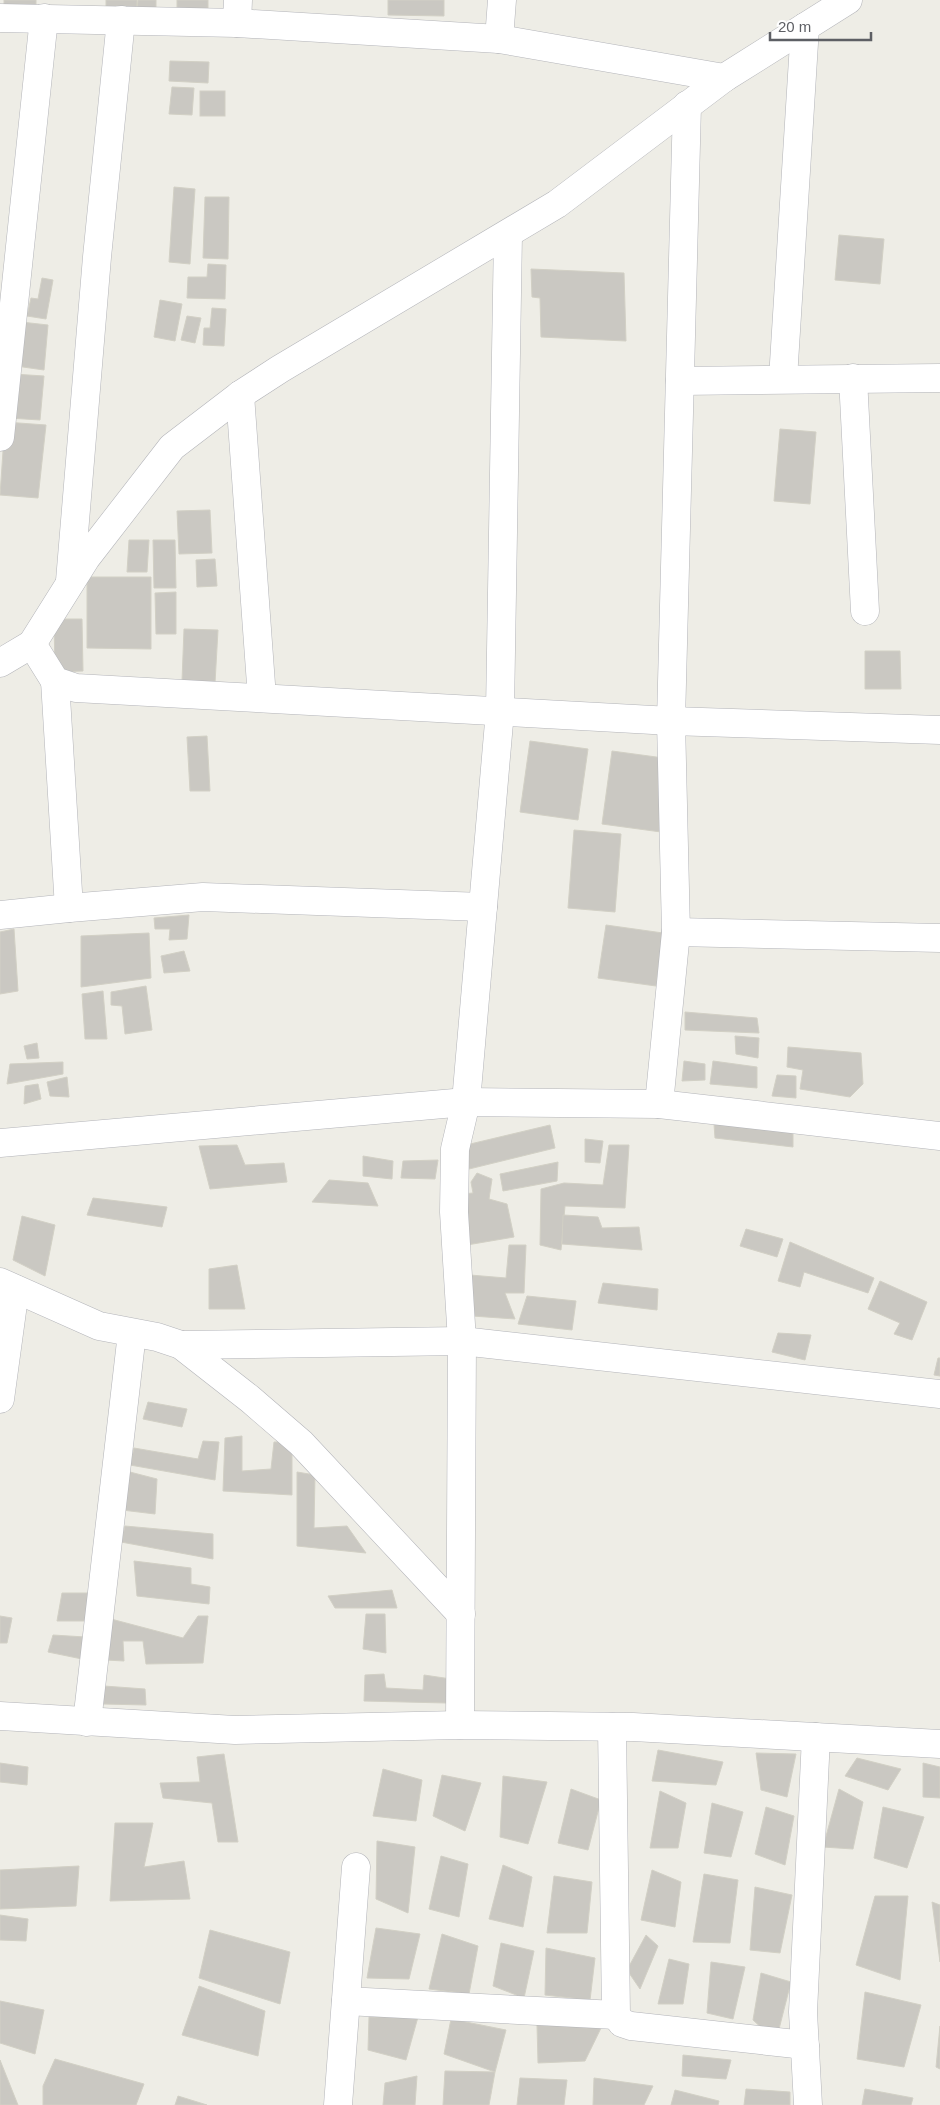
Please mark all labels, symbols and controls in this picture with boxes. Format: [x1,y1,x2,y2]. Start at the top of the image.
scale bar [770,10,871,42]
text: 20 m [778,18,811,35]

